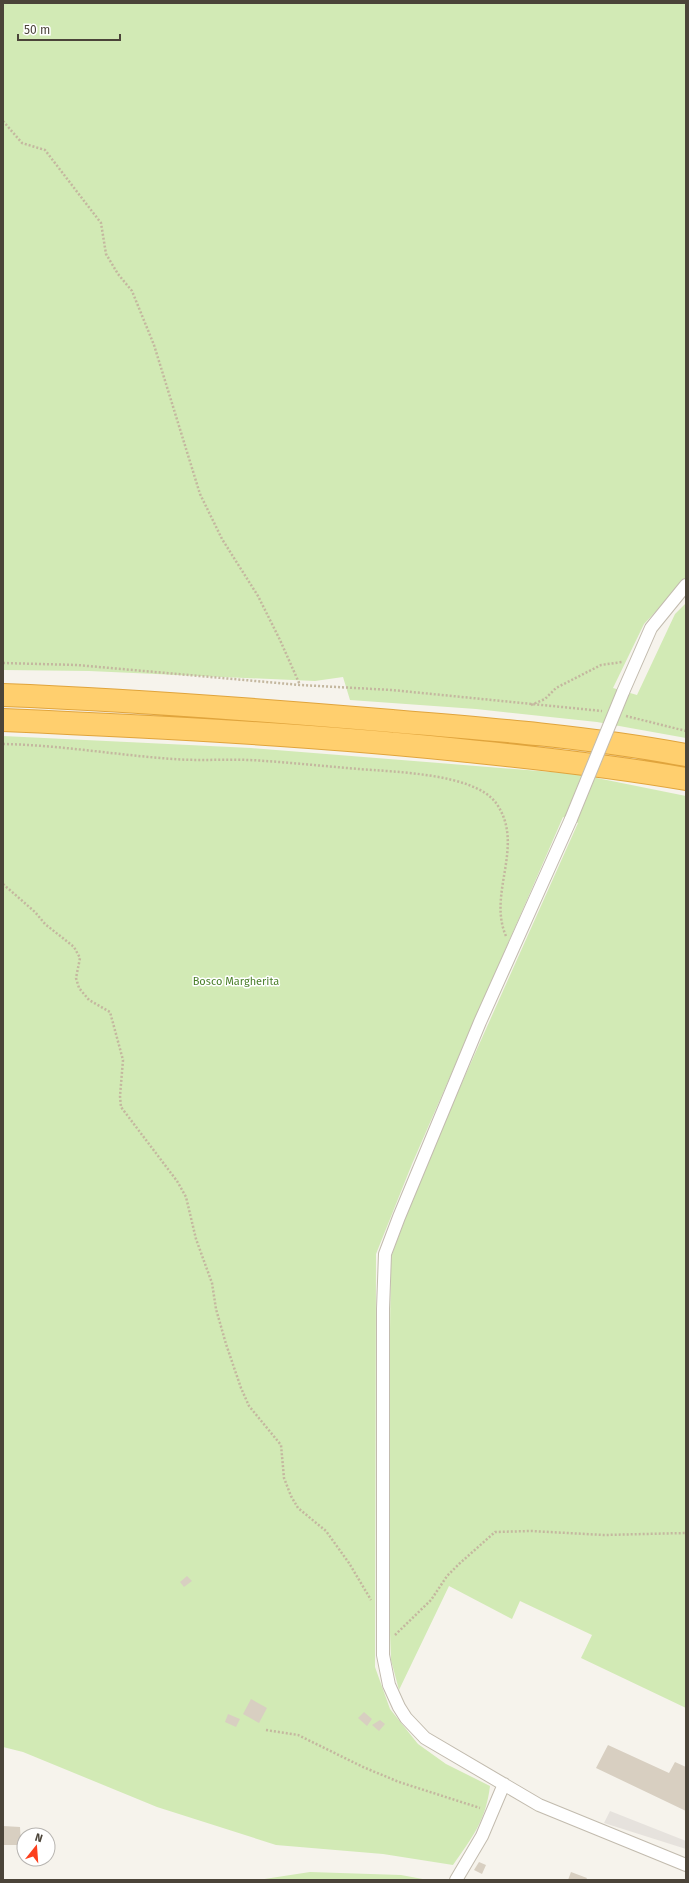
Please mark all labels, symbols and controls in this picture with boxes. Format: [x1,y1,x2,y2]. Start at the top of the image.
scale bar [18,16,120,42]
text: 50 m [24,23,50,37]
park label: Bosco Margherita [193,975,279,988]
north arrow [16,1827,56,1867]
text: N [33,1831,44,1845]

